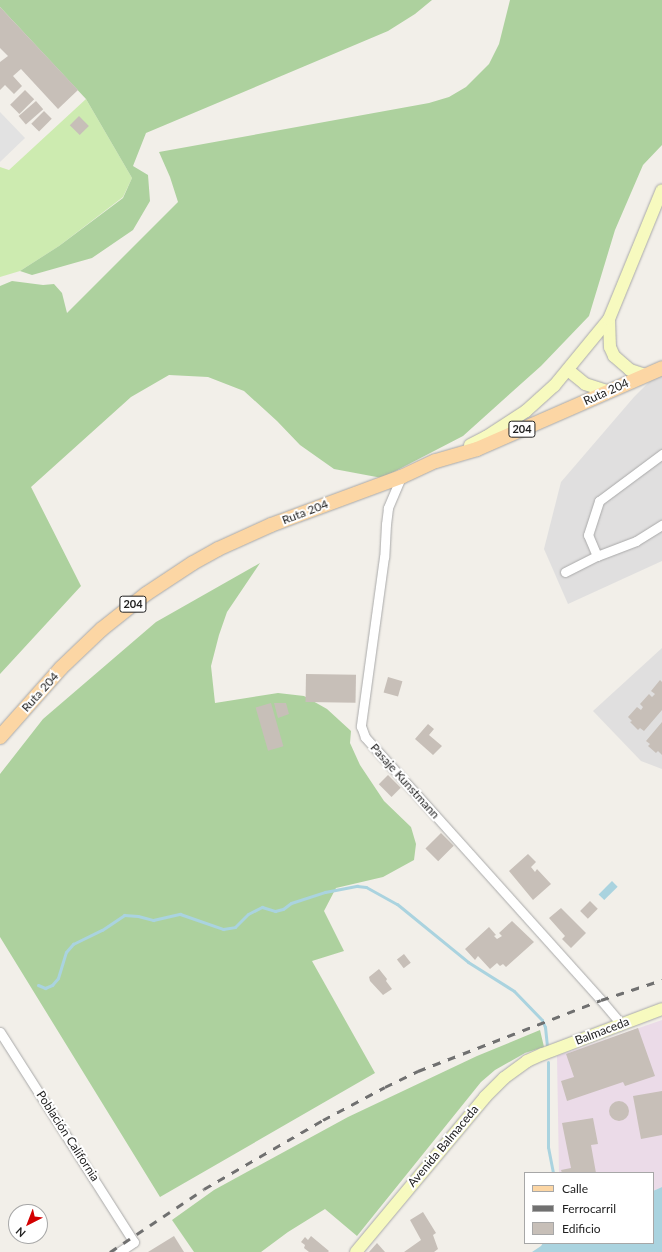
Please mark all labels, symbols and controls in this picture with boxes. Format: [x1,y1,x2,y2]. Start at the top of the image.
street label: Ruta 204 [581,376,631,408]
road number: 204 [508,420,536,438]
street label: Ruta 204 [280,497,330,527]
road number: 204 [119,595,147,613]
street label: Ruta 204 [19,669,61,715]
street label: Pasaje Kunstmann [367,740,443,822]
street label: Balmaceda [573,1014,631,1048]
street label: Población California [33,1088,103,1184]
street label: Avenida Balmaceda [405,1102,481,1190]
legend [524,1172,654,1244]
text: Calle [562,1181,588,1196]
text: Ferrocarril [562,1201,616,1216]
north arrow [8,1204,48,1244]
text: Edificio [562,1221,601,1236]
text: N [13,1225,28,1240]

